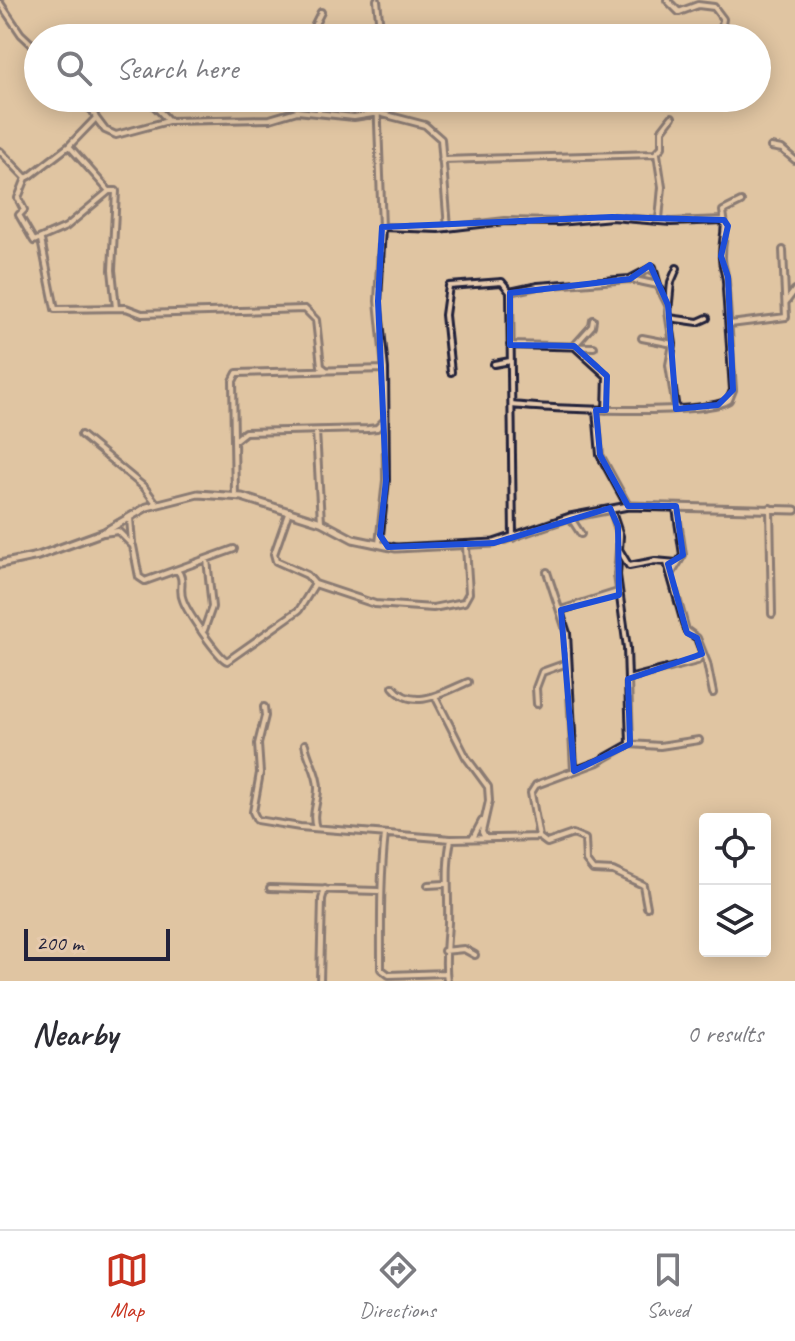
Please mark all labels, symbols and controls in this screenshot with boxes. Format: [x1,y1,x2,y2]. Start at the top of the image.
search box [24,24,771,112]
icon: search [52,46,96,90]
text: Search here [116,49,238,87]
map controls [699,813,771,957]
button: locate [699,813,771,885]
button: layers [699,885,771,957]
scale bar [24,925,170,961]
text: 200 m [36,929,83,957]
text: Nearby [32,1012,118,1055]
text: 0 results [687,1017,763,1050]
tab: Map [105,1248,149,1324]
tab: Directions [359,1248,436,1324]
tab: Saved [646,1248,690,1324]

